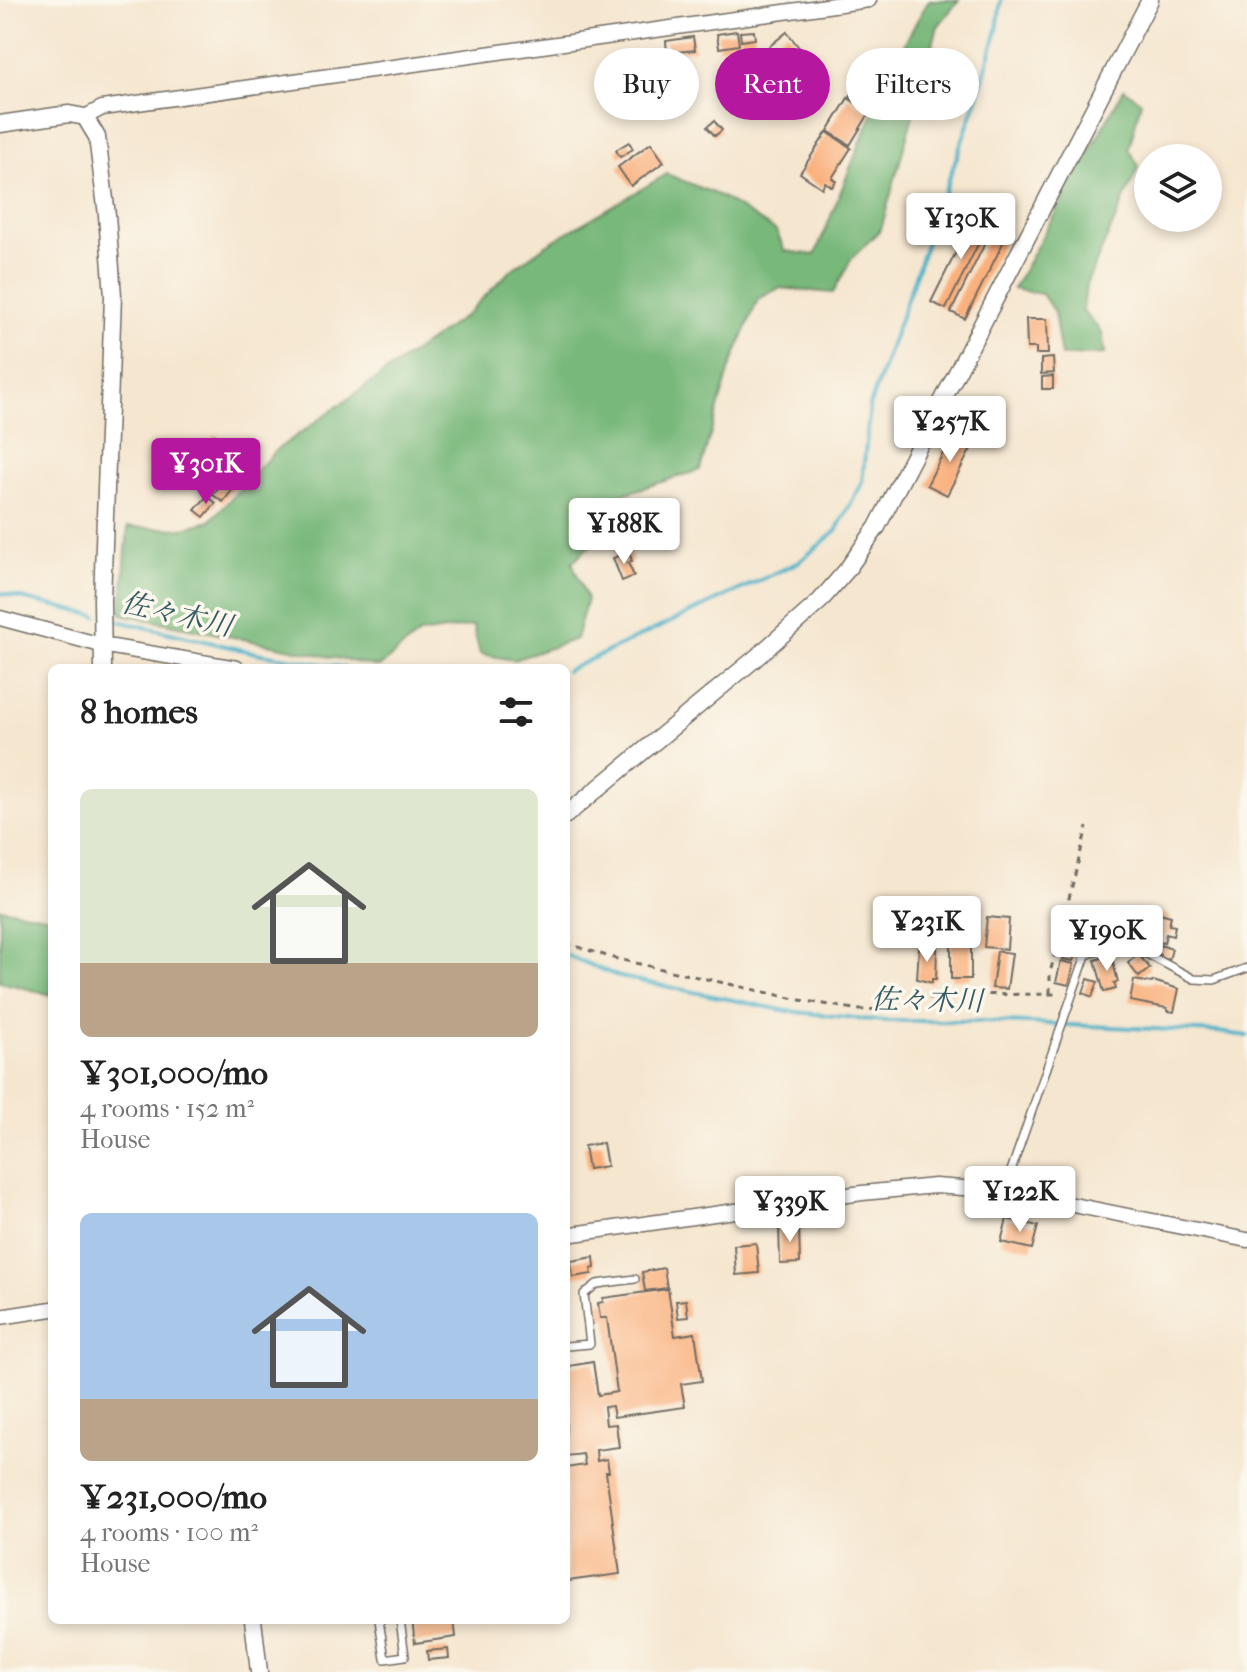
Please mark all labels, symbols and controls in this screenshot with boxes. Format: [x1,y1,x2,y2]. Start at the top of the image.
chip: Buy [594,48,699,120]
chip: Rent [715,48,830,120]
chip: Filters [846,48,979,120]
map controls [1134,144,1222,232]
button: layers [1134,144,1222,232]
pin: ¥130K [905,193,1017,261]
text: ¥130K [924,203,998,234]
pin: ¥257K [894,396,1006,464]
text: ¥257K [912,406,988,437]
pin: ¥301K [150,438,262,506]
text: ¥301K [169,448,243,479]
pin: ¥188K [568,498,680,566]
text: ¥188K [587,508,661,539]
water label: 佐々木川 [119,585,238,643]
icon: filters [494,690,538,734]
text: 8 homes [80,692,198,732]
icon: home [237,841,381,985]
pin: ¥231K [871,896,983,964]
pin: ¥190K [1051,905,1163,973]
text: ¥231K [891,906,963,937]
text: ¥190K [1069,915,1145,946]
water label: 佐々木川 [871,983,986,1018]
text: ¥301,000/mo [80,1053,268,1093]
text: 4 rooms · 152 m² [80,1093,254,1124]
text: House [80,1124,150,1155]
pin: ¥122K [964,1166,1076,1234]
pin: ¥339K [734,1176,846,1244]
text: ¥122K [982,1176,1058,1207]
text: ¥339K [753,1186,827,1217]
icon: home [237,1265,381,1409]
text: ¥231,000/mo [80,1477,267,1517]
text: 4 rooms · 100 m² [80,1517,258,1548]
text: House [80,1548,150,1579]

